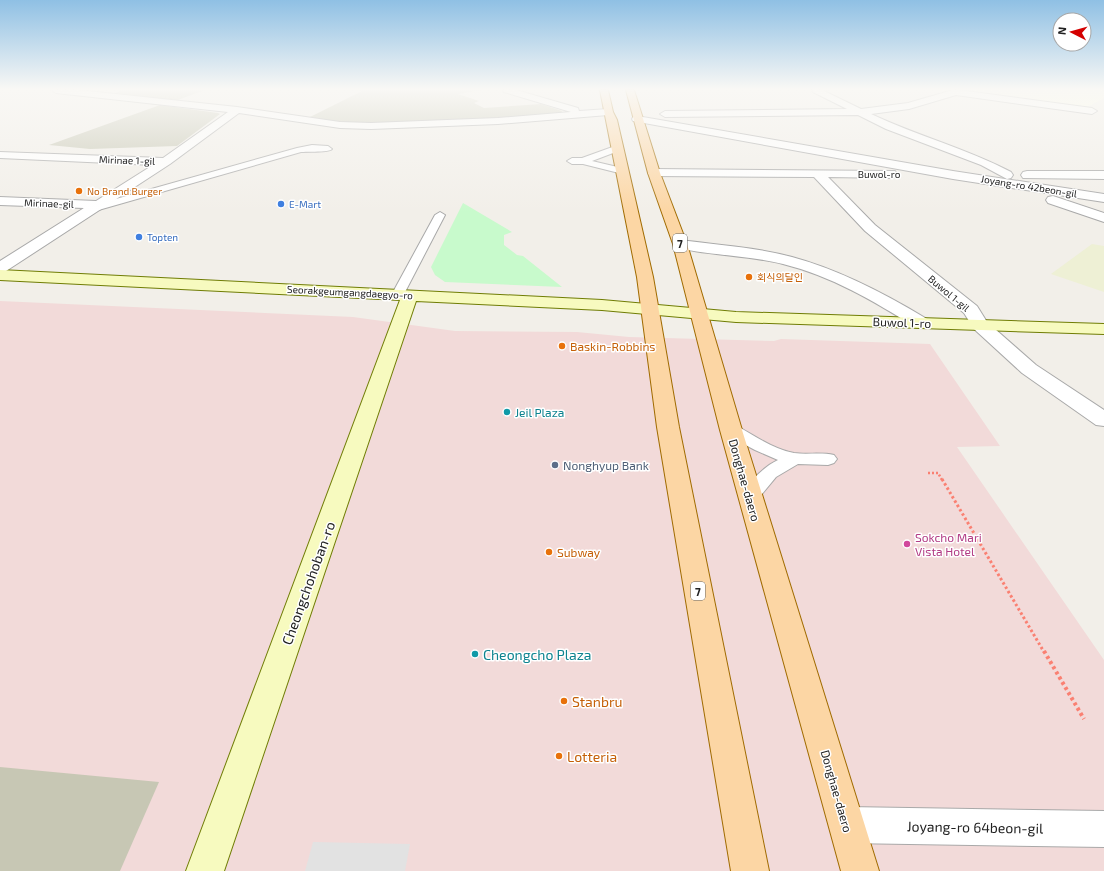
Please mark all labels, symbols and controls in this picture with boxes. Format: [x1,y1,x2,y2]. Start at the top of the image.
north arrow [1052,12,1092,52]
text: N [1055,26,1068,36]
street label: Mirinae 1-gil [99,153,155,167]
street label: Buwol-ro [858,168,901,180]
street label: Joyang-ro 42beon-gil [980,172,1078,200]
place label: No Brand Burger [87,185,162,197]
marker: No Brand Burger [74,186,84,196]
street label: Mirinae-gil [24,196,74,210]
place label: E-Mart [289,198,321,210]
marker: E-Mart [276,199,286,209]
place label: Topten [147,231,178,243]
marker: Topten [134,232,144,242]
road number: 7 [673,234,687,252]
place label: 회식의달인 [757,271,803,283]
marker: 회식의달인 [744,272,754,282]
street label: Buwol 1-gil [926,272,972,314]
street label: Seorakgeumgangdaegyo-ro [287,283,414,301]
street label: Buwol 1-ro [873,314,932,330]
place label: Baskin-Robbins [570,339,655,353]
marker: Baskin-Robbins [557,341,567,351]
place label: Jeil Plaza [515,405,564,419]
marker: Jeil Plaza [502,407,512,417]
street label: Donghae-daero [727,437,764,523]
place label: Nonghyup Bank [563,458,649,472]
marker: Nonghyup Bank [550,460,560,470]
street label: Cheongchohoban-ro [278,519,338,647]
place label: Sokcho Mari Vista Hotel [915,530,982,558]
marker: Sokcho Mari Vista Hotel [902,539,912,549]
place label: Subway [557,545,601,559]
marker: Subway [544,547,554,557]
road number: 7 [691,582,705,600]
place label: Cheongcho Plaza [483,646,591,663]
marker: Cheongcho Plaza [470,649,480,659]
place label: Stanbru [572,693,623,710]
marker: Stanbru [559,696,569,706]
place label: Lotteria [567,748,617,765]
street label: Donghae-daero [819,748,856,834]
marker: Lotteria [554,751,564,761]
street label: Joyang-ro 64beon-gil [907,817,1044,837]

